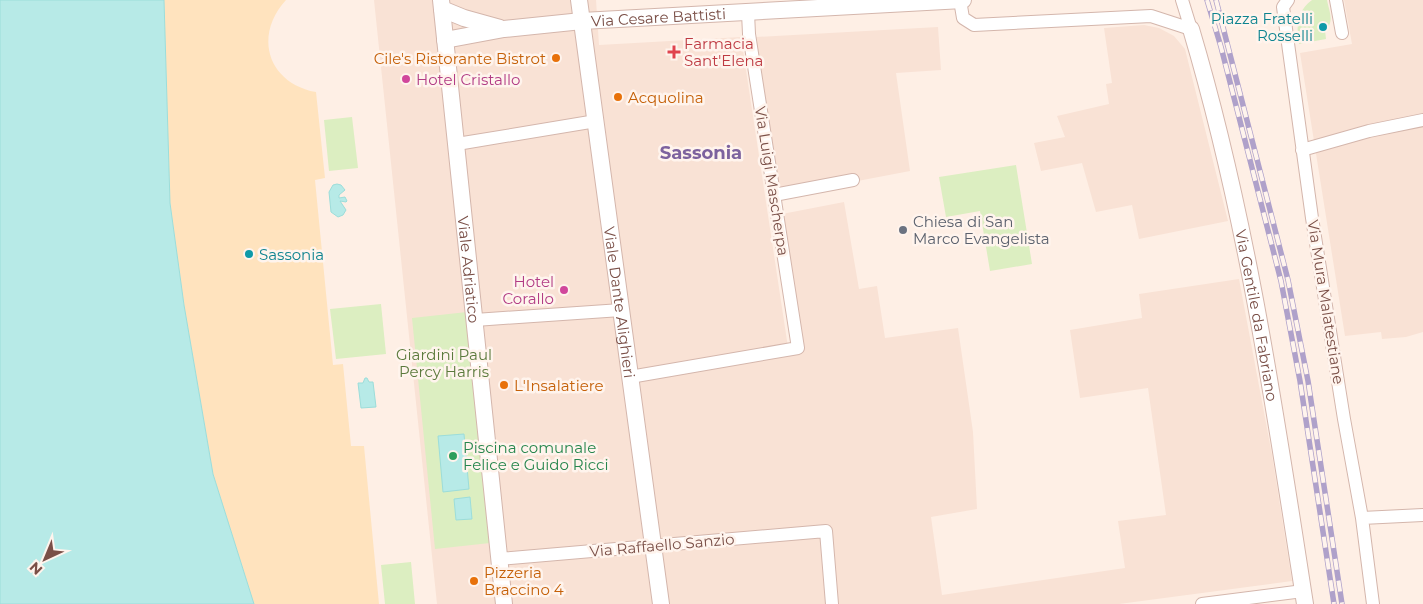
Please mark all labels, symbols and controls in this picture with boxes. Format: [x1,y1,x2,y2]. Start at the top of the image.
street label: Via Cesare Battisti [590,4,726,30]
place label: Piazza Fratelli Rosselli [1211,9,1313,45]
marker: Piazza Fratelli Rosselli [1317,21,1329,33]
place label: Farmacia Sant'Elena [684,34,763,70]
marker: Farmacia Sant'Elena [668,46,680,58]
place label: Cile's Ristorante Bistrot [374,49,546,68]
marker: Cile's Ristorante Bistrot [550,52,562,64]
place label: Hotel Cristallo [416,70,520,89]
marker: Hotel Cristallo [400,73,412,85]
place label: Acquolina [628,88,704,107]
marker: Acquolina [612,91,624,103]
street label: Via Luigi Mascherpa [751,105,793,257]
district label: Sassonia [660,142,742,164]
place label: Chiesa di San Marco Evangelista [913,212,1050,248]
street label: Viale Adriatico [454,215,484,324]
street label: Via Mura Malatestiane [1304,219,1348,385]
marker: Chiesa di San Marco Evangelista [897,224,909,236]
street label: Viale Dante Alighieri [600,225,640,379]
street label: Via Gentile da Fabriano [1232,228,1282,403]
place label: Sassonia [259,245,324,264]
marker: Sassonia [243,248,255,260]
place label: Hotel Corallo [503,272,554,308]
marker: Hotel Corallo [558,284,570,296]
park label: Giardini Paul Percy Harris [396,345,492,381]
place label: L'Insalatiere [514,376,604,395]
marker: L'Insalatiere [498,379,510,391]
place label: Piscina comunale Felice e Guido Ricci [463,438,608,474]
marker: Piscina comunale Felice e Guido Ricci [447,450,459,462]
street label: Via Raffaello Sanzio [589,529,735,561]
north arrow [20,534,70,584]
text: N [26,558,46,579]
place label: Pizzeria Braccino 4 [484,563,564,599]
marker: Pizzeria Braccino 4 [468,575,480,587]

